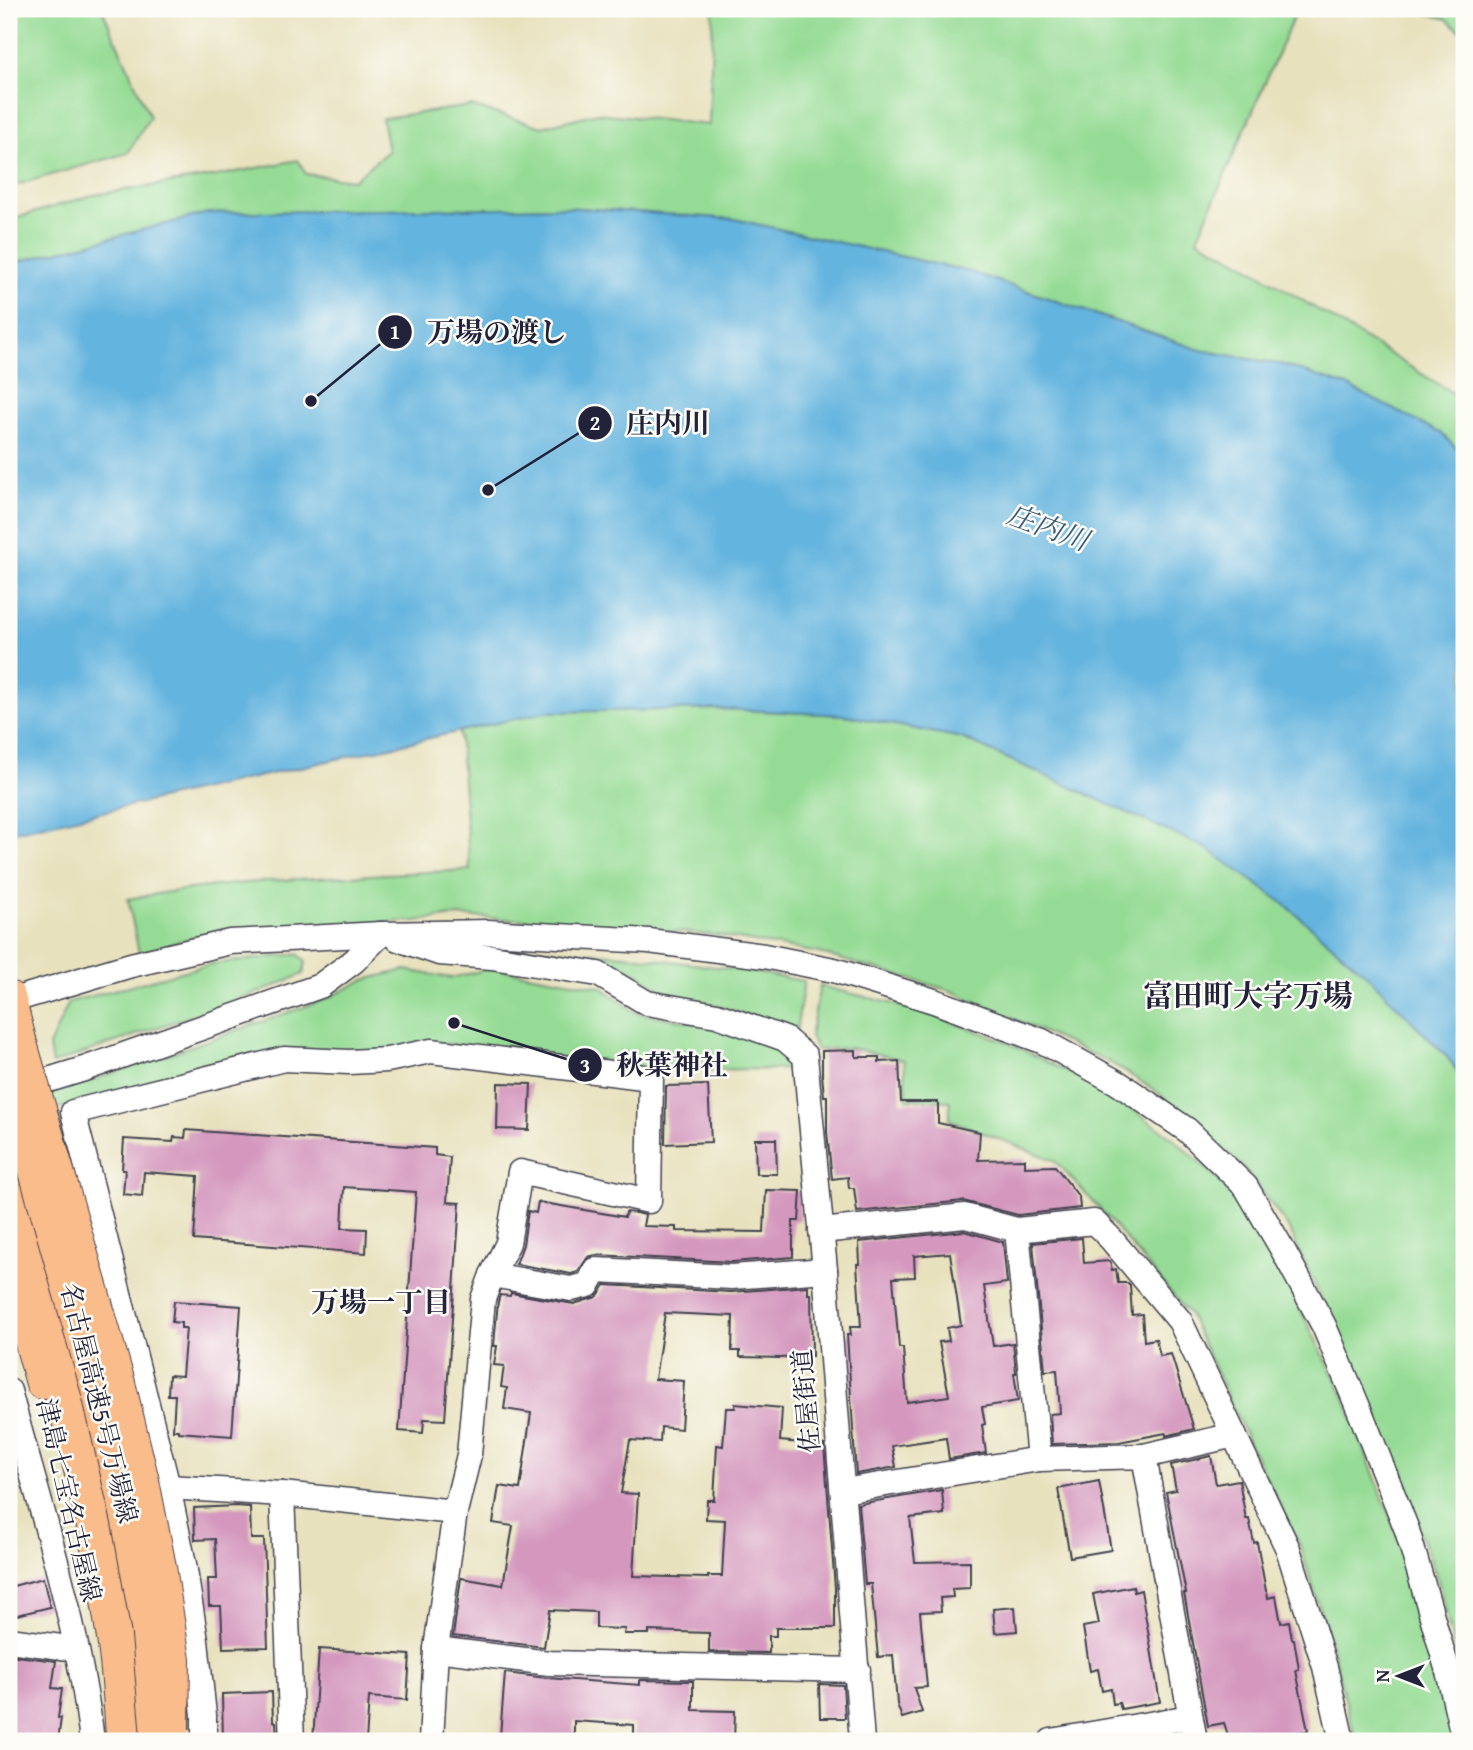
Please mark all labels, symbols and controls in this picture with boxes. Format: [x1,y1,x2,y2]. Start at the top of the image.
callout: 万場の渡し [378,308,581,357]
text: 万場の渡し [427,311,567,352]
text: 1 [390,316,400,347]
callout: 庄内川 [577,399,724,448]
text: 庄内川 [626,402,710,443]
text: 2 [590,407,600,438]
water label: 庄内川 [1002,493,1097,561]
district label: 富田町大字万場 [1143,973,1353,1017]
callout: 秋葉神社 [567,1041,742,1090]
text: 秋葉神社 [616,1044,728,1085]
text: 3 [580,1050,590,1081]
street label: 名古屋高速5号万場線 [51,1279,148,1527]
district label: 万場一丁目 [311,1281,451,1322]
street label: 佐屋街道 [782,1348,829,1455]
street label: 津島七宝名古屋線 [27,1394,112,1606]
north arrow [1364,1642,1434,1712]
text: N [1368,1669,1396,1682]

